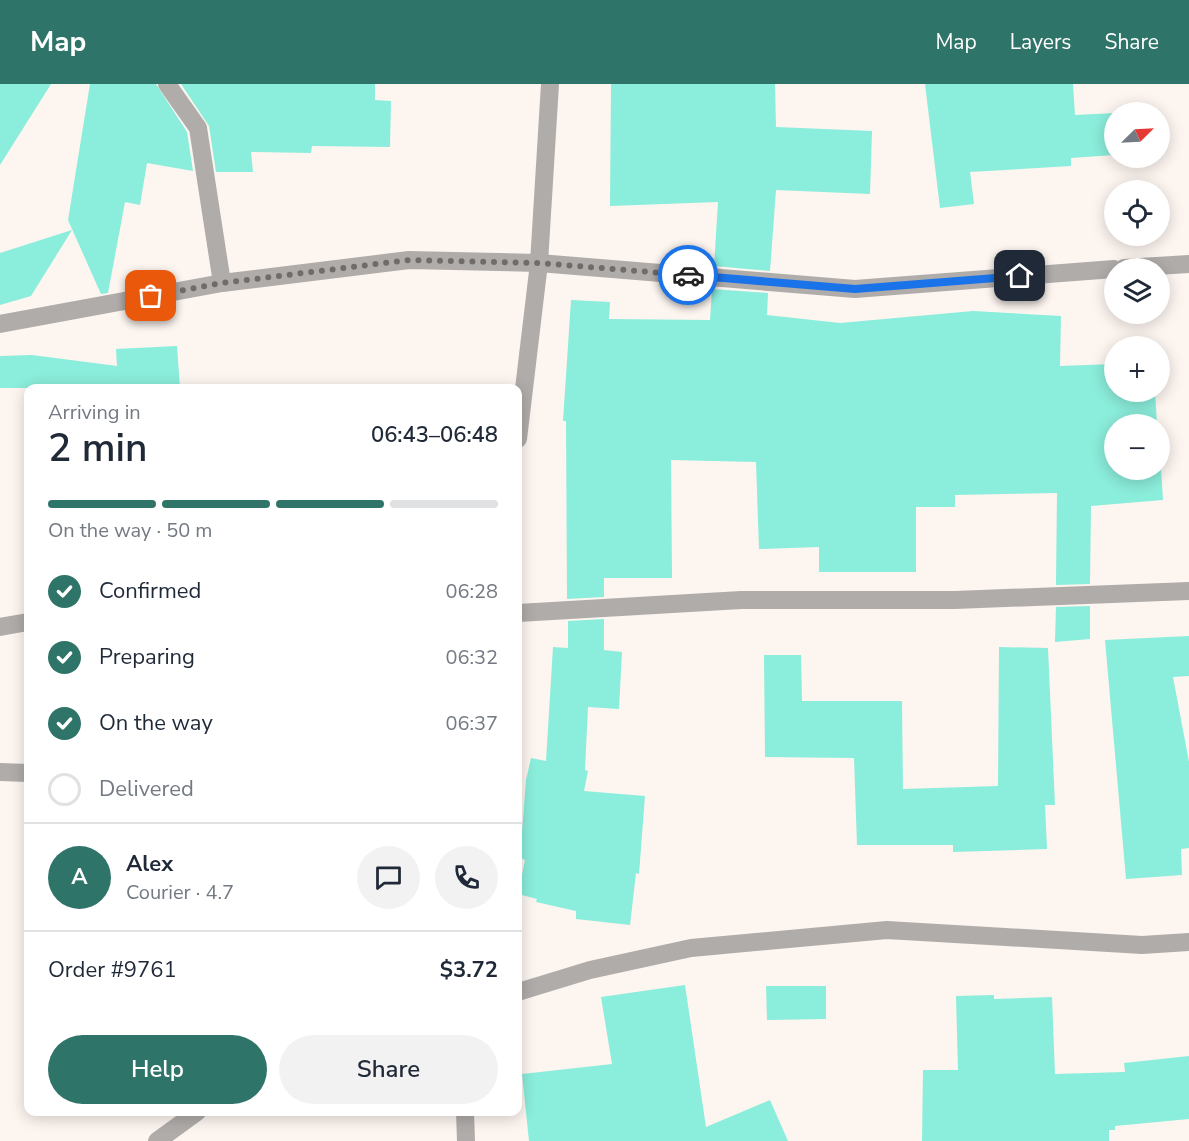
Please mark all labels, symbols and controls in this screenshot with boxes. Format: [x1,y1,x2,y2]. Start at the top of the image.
text: Map [30,23,86,61]
text: Map [935,28,977,56]
text: Layers [1010,28,1071,56]
text: Share [1104,28,1159,56]
north arrow [1104,102,1170,168]
map controls [1104,102,1170,480]
button: locate [1104,180,1170,246]
courier [658,245,718,305]
pin [994,250,1045,301]
button: layers [1104,258,1170,324]
icon: car [672,259,705,292]
icon: home [1003,259,1036,292]
pin [125,270,176,321]
icon: bag [134,279,167,312]
button: + [1104,336,1170,402]
text: Arriving in [48,399,141,426]
button: − [1104,414,1170,480]
text: 06:43–06:48 [371,420,498,450]
text: 2 min [48,422,147,475]
text: On the way · 50 m [48,517,212,544]
icon: check [48,575,81,608]
text: Confirmed [99,576,201,606]
text: 06:28 [445,578,498,605]
icon: check [48,641,81,674]
text: Preparing [99,642,195,672]
text: 06:32 [445,644,498,671]
icon: check [48,707,81,740]
text: On the way [99,708,213,738]
text: 06:37 [445,710,498,737]
text: Delivered [99,774,194,804]
button: chat [357,846,420,909]
button: phone [435,846,498,909]
text: Alex [126,849,173,879]
text: A [71,862,88,892]
text: Courier · 4.7 [126,879,234,906]
text: Order #9761 [48,955,177,985]
text: $3.72 [440,955,498,985]
button: Help [48,1035,267,1104]
button: Share [279,1035,498,1104]

